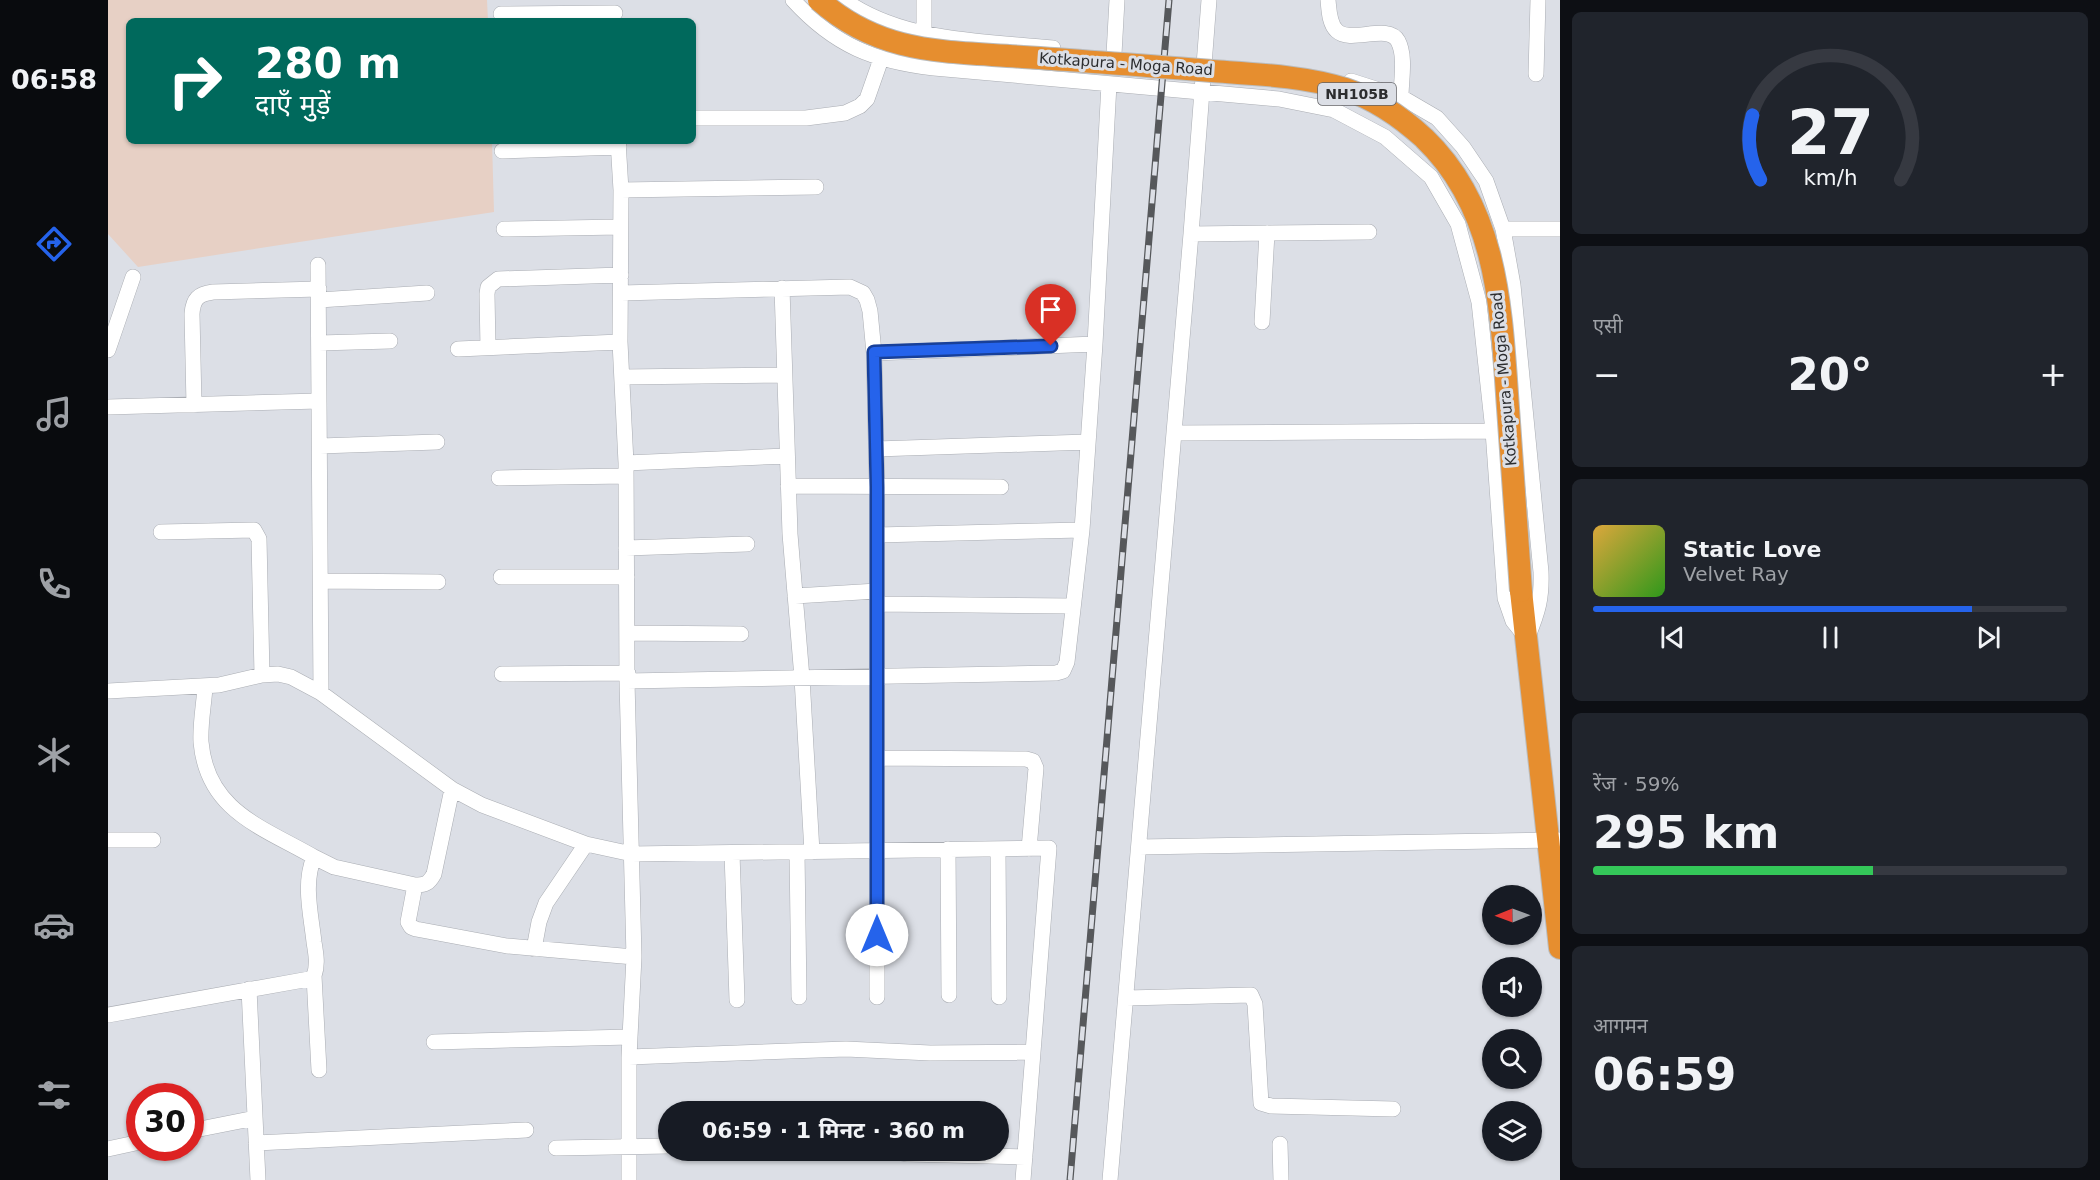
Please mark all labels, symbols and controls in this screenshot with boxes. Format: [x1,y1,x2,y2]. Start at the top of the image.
text: 280 m [255,39,401,88]
icon: right [156,42,234,120]
street label: Kotkapura - Moga Road [1038,49,1214,79]
text: 06:58 [11,64,97,95]
road number: NH105B [1318,83,1396,105]
text: दाएँ मुड़ें [255,89,330,120]
text: 27 [1787,96,1873,169]
text: km/h [1803,165,1857,190]
icon: directions [33,223,75,265]
pin [1025,284,1076,346]
street label: Kotkapura - Moga Road [1487,291,1521,467]
icon: arrive [1034,293,1067,326]
text: एसी [1593,314,1623,338]
text: 20° [1787,348,1873,401]
text: − [1593,355,1621,394]
text: + [2039,355,2067,394]
icon: music [33,393,75,435]
text: Static Love [1683,537,1821,562]
text: Velvet Ray [1683,562,1789,586]
icon: phone [33,563,75,605]
icon: previous [1656,621,1689,654]
icon: pause [1814,621,1847,654]
icon: next [1972,621,2005,654]
icon: climate [33,734,75,776]
text: रेंज · 59% [1593,772,1680,796]
text: 295 km [1593,806,1779,859]
north arrow [1482,885,1542,945]
map controls [1482,885,1542,1161]
position arrow [845,903,909,967]
icon: car [33,904,75,946]
button: sound [1482,957,1542,1017]
text: आगमन [1593,1014,1648,1038]
button: search [1482,1029,1542,1089]
text: 06:59 [1593,1048,1736,1101]
icon: filters [33,1074,75,1116]
speed limit sign: 30 [126,1083,204,1161]
button: layers [1482,1101,1542,1161]
text: 06:59 · 1 मिनट · 360 m [702,1118,965,1143]

